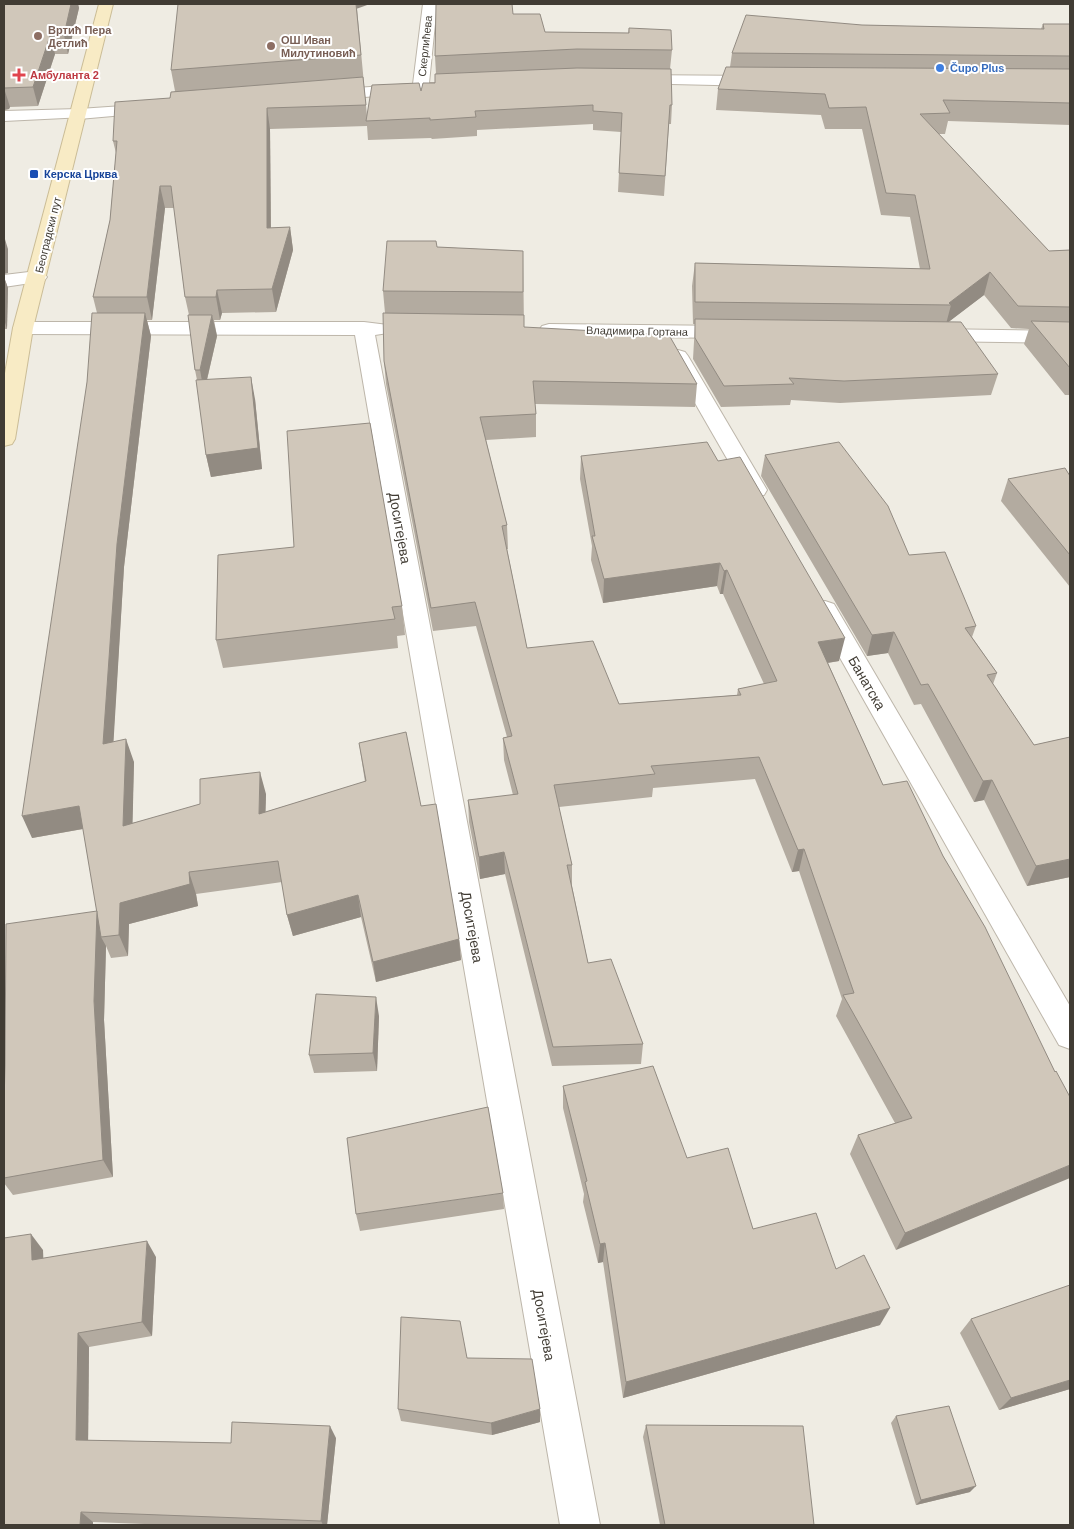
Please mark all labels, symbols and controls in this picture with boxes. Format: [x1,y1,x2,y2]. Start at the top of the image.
street label: Скерлићева [416,14,434,77]
place label: Вртић Пера Детлић [48,24,112,49]
marker: Вртић Пера Детлић [32,30,44,42]
place label: ОШ Иван Милутиновић [281,34,356,59]
marker: ОШ Иван Милутиновић [265,40,277,52]
marker: Čupo Plus [934,62,946,74]
place label: Čupo Plus [950,62,1004,74]
marker: Амбуланта 2 [12,68,26,82]
place label: Амбуланта 2 [30,69,99,81]
marker: Керска Црква [28,168,40,180]
place label: Керска Црква [44,168,118,180]
street label: Београдски пут [33,196,63,274]
street label: Владимира Гортана [586,324,689,338]
street label: Доситејева [386,491,414,565]
street label: Банатска [845,653,889,713]
street label: Доситејева [458,890,486,964]
street label: Доситејева [530,1288,558,1362]

